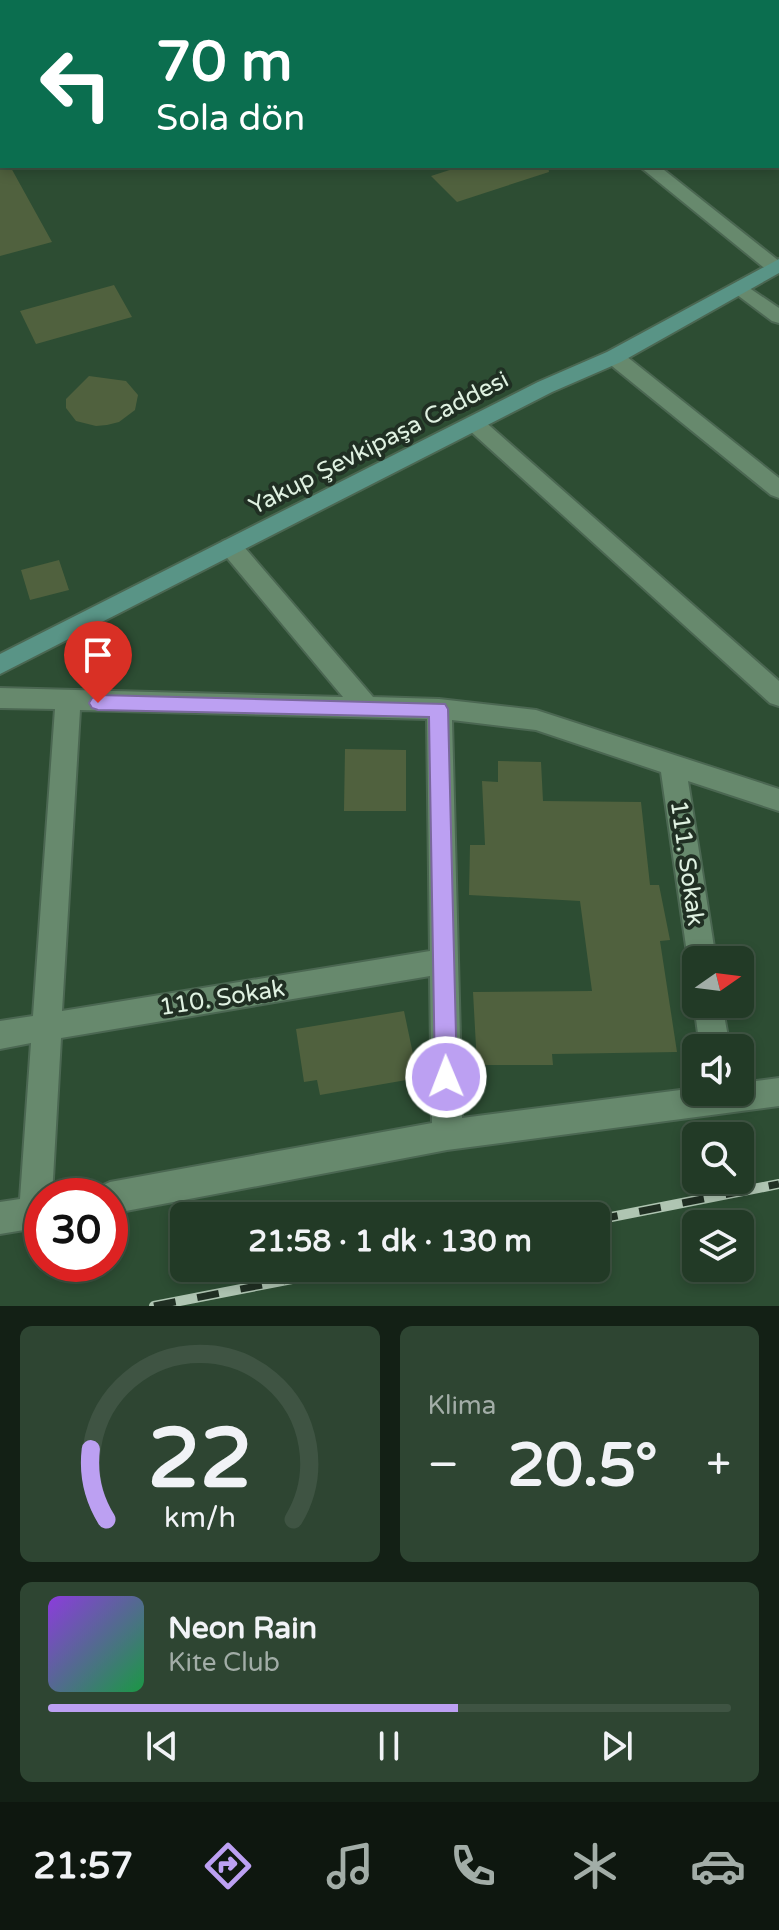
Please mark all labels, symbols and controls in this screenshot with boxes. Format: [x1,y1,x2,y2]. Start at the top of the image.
text: 70 m [156,29,292,96]
icon: left [24,32,128,136]
text: Sola dön [156,97,305,140]
street label: Yakup Şevkipaşa Caddesi [244,365,514,521]
pin [64,621,132,703]
icon: arrive [76,633,120,677]
street label: 111. Sokak [664,798,710,928]
north arrow [682,946,754,1018]
map controls [682,946,754,1282]
street label: 110. Sokak [157,974,287,1022]
button: sound [682,1034,754,1106]
position arrow [404,1035,488,1119]
button: search [682,1122,754,1194]
speed limit sign: 30 [24,1178,128,1282]
button: layers [682,1210,754,1282]
text: 21:58 · 1 dk · 130 m [248,1223,532,1260]
text: Klima [428,1390,496,1421]
text: 22 [148,1410,252,1510]
text: 20.5° [507,1430,658,1502]
text: − [428,1439,459,1492]
text: + [706,1439,731,1492]
text: km/h [164,1501,236,1535]
text: Neon Rain [168,1610,317,1647]
text: Kite Club [168,1647,280,1678]
icon: previous [140,1724,184,1768]
icon: pause [367,1724,411,1768]
icon: next [595,1724,639,1768]
icon: directions [200,1838,256,1894]
icon: music [322,1838,378,1894]
icon: phone [445,1838,501,1894]
icon: climate [567,1838,623,1894]
icon: car [690,1838,746,1894]
text: 21:57 [33,1845,133,1888]

